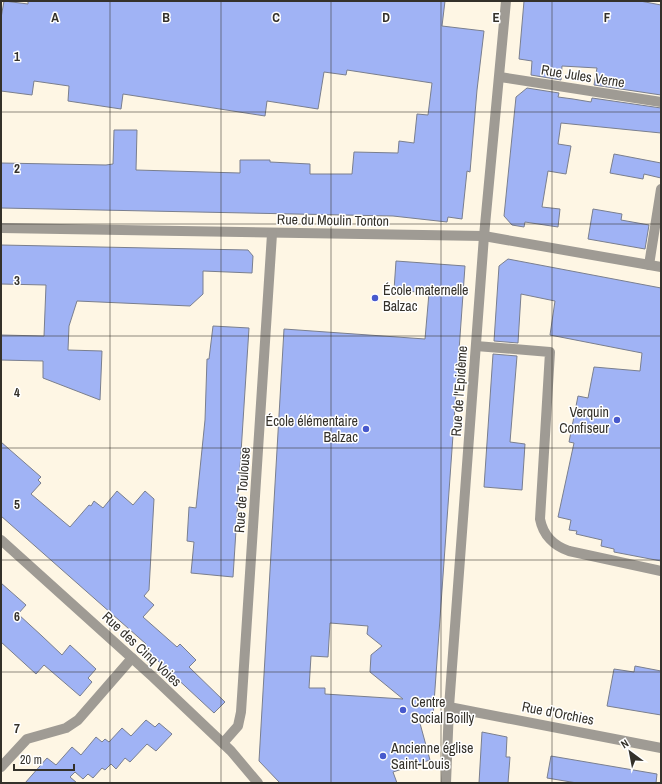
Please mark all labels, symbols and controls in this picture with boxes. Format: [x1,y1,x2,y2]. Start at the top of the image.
text: A [51,9,59,26]
text: B [162,9,170,26]
text: C [272,9,280,26]
text: D [382,9,390,26]
text: E [492,9,500,26]
text: F [604,9,611,26]
text: 1 [14,48,20,65]
street label: Rue Jules Verne [540,61,626,91]
text: 2 [14,160,20,177]
street label: Rue du Moulin Tonton [277,210,389,230]
text: 3 [14,272,20,289]
place label: École maternelle Balzac [383,281,469,315]
marker: École maternelle Balzac [370,293,380,303]
street label: Rue de l'Epidème [447,345,471,437]
text: 4 [14,384,20,401]
place label: Verquin Confiseur [559,403,609,437]
place label: École élémentaire Balzac [265,412,358,446]
marker: Verquin Confiseur [612,415,622,425]
marker: École élémentaire Balzac [361,424,371,434]
street label: Rue de Toulouse [230,446,254,534]
text: 5 [14,496,20,513]
text: 6 [14,608,20,625]
street label: Rue des Cinq Voies [99,608,186,691]
place label: Centre Social Boilly [411,693,474,727]
street label: Rue d'Orchies [520,697,596,729]
marker: Centre Social Boilly [398,705,408,715]
text: 7 [14,720,20,737]
north arrow [610,732,650,772]
text: N [618,736,631,751]
place label: Ancienne église Saint-Louis [390,739,473,773]
scale bar [14,746,74,772]
marker: Ancienne église Saint-Louis [378,751,388,761]
text: 20 m [20,752,42,768]

